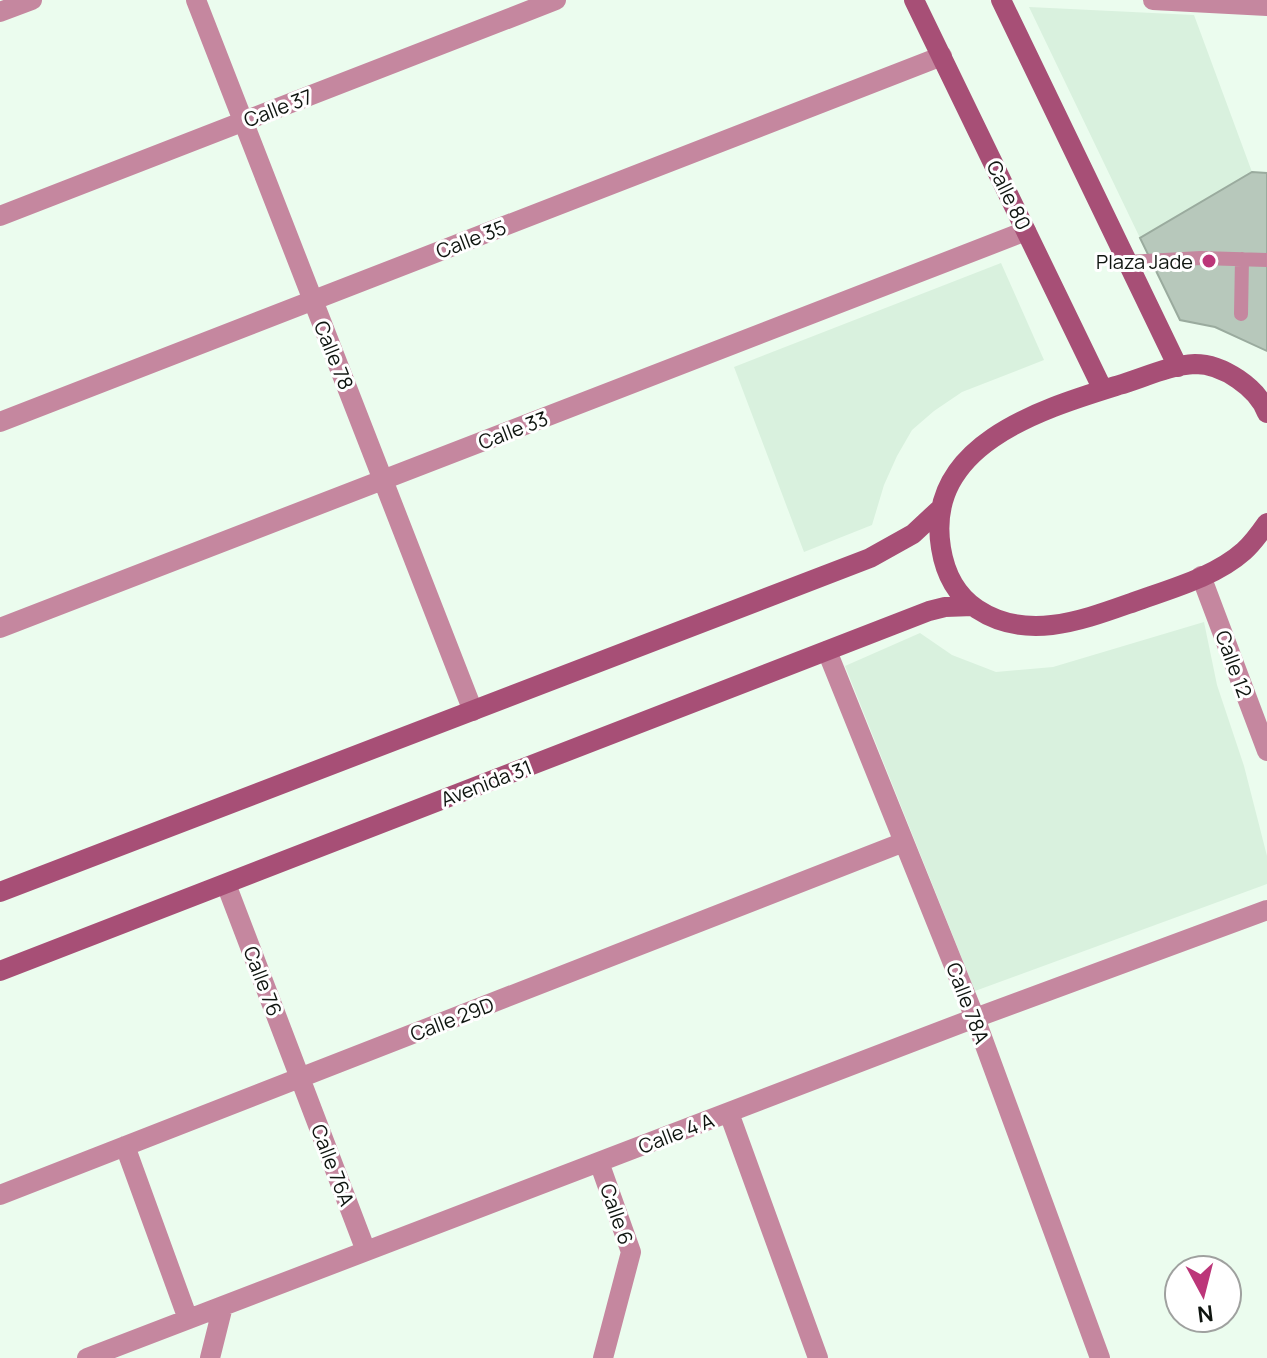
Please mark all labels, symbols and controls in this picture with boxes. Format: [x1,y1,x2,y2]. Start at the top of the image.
street label: Calle 37 [240,83,316,133]
street label: Calle 80 [981,156,1037,234]
street label: Calle 35 [432,213,510,265]
place label: Plaza Jade [1096,248,1193,275]
marker: Plaza Jade [1200,252,1218,270]
street label: Calle 78 [308,317,360,393]
street label: Calle 33 [474,404,552,456]
street label: Calle 12 [1209,627,1259,701]
street label: Avenida 31 [437,753,535,813]
street label: Calle 76 [237,942,289,1020]
street label: Calle 78A [940,959,996,1048]
street label: Calle 29D [406,991,498,1047]
street label: Calle 4 A [634,1106,718,1160]
street label: Calle 76A [305,1120,361,1210]
street label: Calle 6 [594,1180,640,1248]
north arrow [1163,1254,1243,1334]
text: N [1196,1298,1215,1330]

